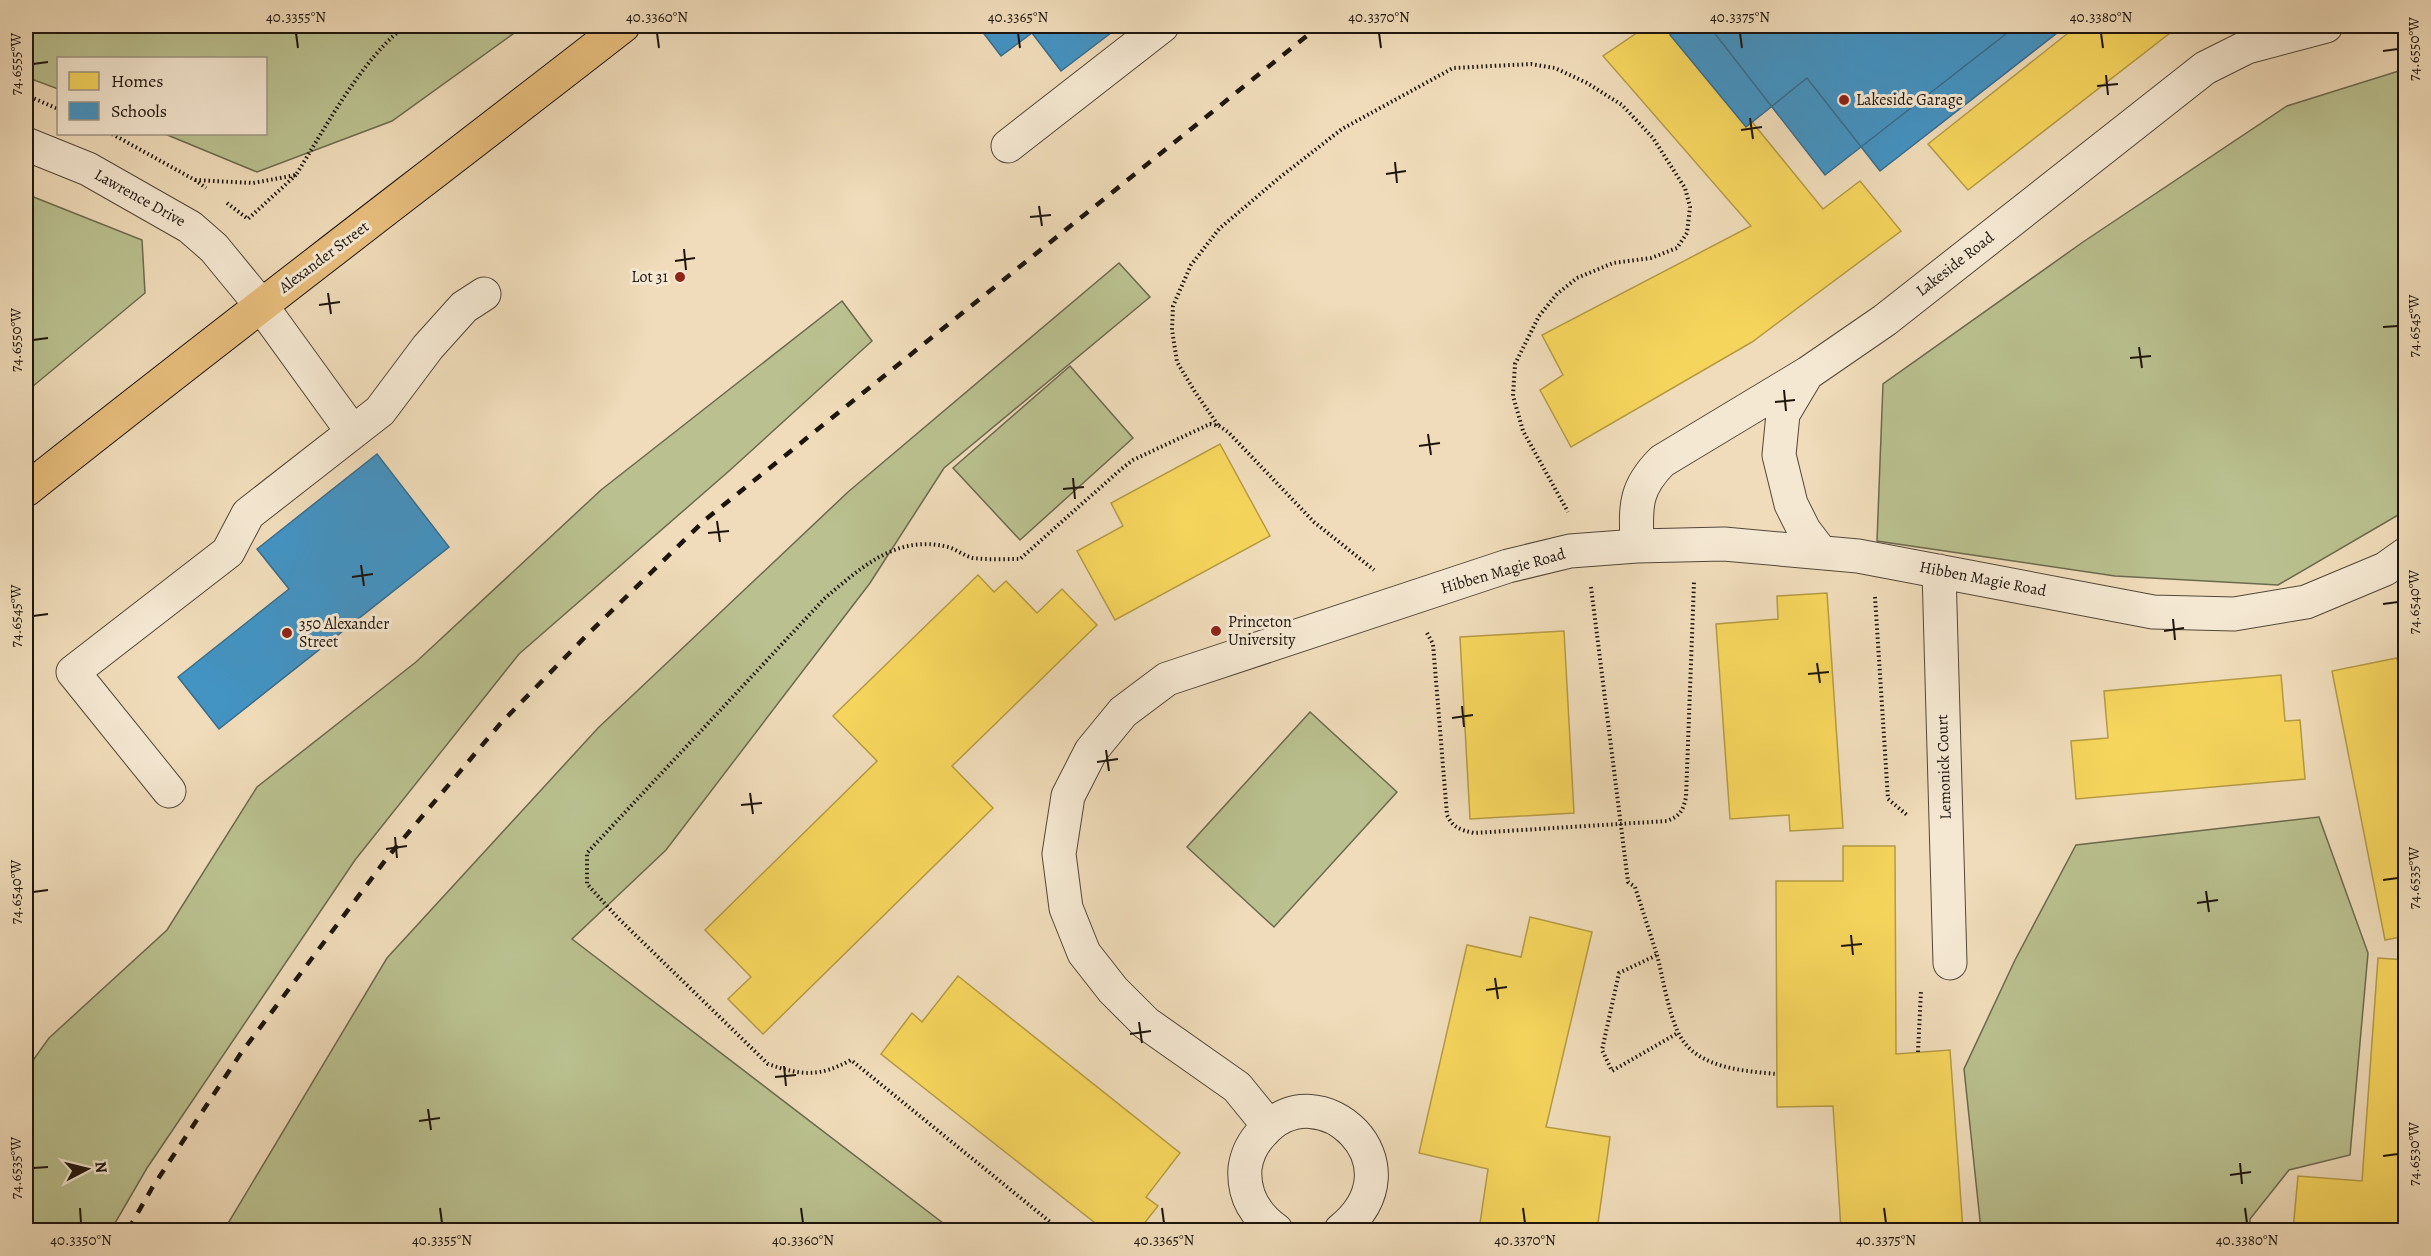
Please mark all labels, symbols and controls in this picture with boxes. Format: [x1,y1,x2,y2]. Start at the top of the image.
text: 40.3355°N [266,7,326,27]
text: 40.3360°N [626,7,688,27]
text: 40.3365°N [988,7,1048,27]
text: 40.3370°N [1348,7,1410,27]
text: 40.3375°N [1710,7,1770,27]
text: 40.3380°N [2070,7,2132,27]
text: 74.6550°W [2404,17,2424,81]
text: 74.6555°W [6,33,26,95]
legend [57,57,267,135]
text: Homes [111,69,163,93]
place label: Lakeside Garage [1856,89,1963,111]
marker: Lakeside Garage [1837,93,1851,107]
text: Schools [111,99,167,123]
street label: Lawrence Drive [90,164,190,232]
street label: Alexander Street [274,216,374,299]
street label: Lakeside Road [1911,226,1999,301]
place label: Lot 31 [631,266,669,288]
marker: Lot 31 [673,270,687,284]
text: 74.6545°W [2404,295,2424,357]
text: 74.6550°W [6,308,26,372]
street label: Hibben Magie Road [1438,543,1568,599]
street label: Hibben Magie Road [1918,556,2049,602]
text: 74.6540°W [2404,570,2424,634]
text: 74.6545°W [6,585,26,647]
place label: Princeton University [1228,611,1296,651]
place label: 350 Alexander Street [299,613,389,653]
marker: Princeton University [1209,624,1223,638]
marker: 350 Alexander Street [280,626,294,640]
street label: Lemonick Court [1931,714,1957,820]
text: 74.6535°W [2404,847,2424,909]
text: 74.6540°W [6,860,26,924]
text: 74.6530°W [2404,1122,2424,1186]
text: 74.6535°W [6,1137,26,1199]
north arrow [57,1139,117,1199]
text: N [89,1160,113,1175]
text: 40.3350°N [50,1230,112,1250]
text: 40.3355°N [412,1230,472,1250]
text: 40.3360°N [772,1230,834,1250]
text: 40.3365°N [1134,1230,1194,1250]
text: 40.3370°N [1494,1230,1556,1250]
text: 40.3375°N [1856,1230,1916,1250]
text: 40.3380°N [2216,1230,2278,1250]

